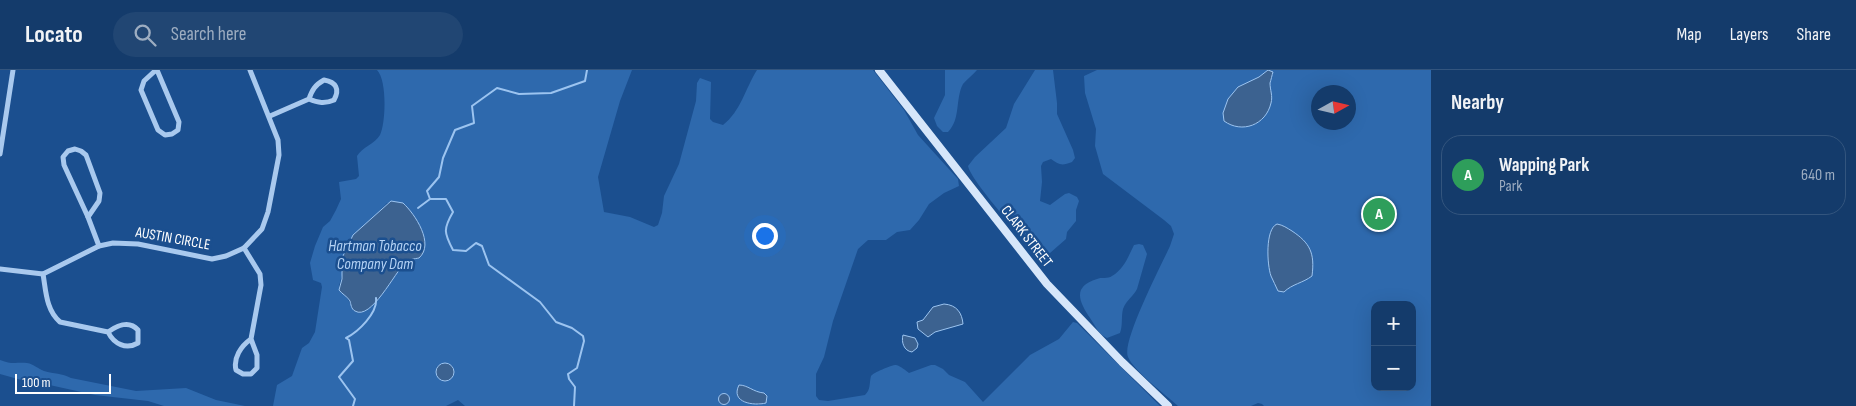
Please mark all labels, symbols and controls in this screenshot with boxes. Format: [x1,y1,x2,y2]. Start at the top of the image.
search box [113,12,463,57]
text: Locato [25,20,83,49]
icon: search [131,21,159,49]
text: Search here [171,23,246,46]
text: Map [1677,24,1702,45]
text: Layers [1730,24,1769,45]
text: Share [1797,24,1831,45]
north arrow [1311,85,1356,130]
text: Nearby [1451,90,1504,115]
text: Wapping Park [1499,154,1589,177]
text: A [1464,166,1472,185]
text: 640 m [1801,166,1835,185]
text: Park [1499,177,1522,196]
pin: A [1363,195,1395,233]
street label: CLARK STREET [997,202,1057,271]
street label: AUSTIN CIRCLE [133,222,212,254]
your location [752,223,778,249]
water label: Hartman Tobacco Company Dam [328,237,422,274]
map controls [1371,301,1416,391]
button: + [1371,301,1416,346]
button: − [1371,346,1416,391]
scale bar [15,371,111,394]
text: 100 m [22,374,51,391]

